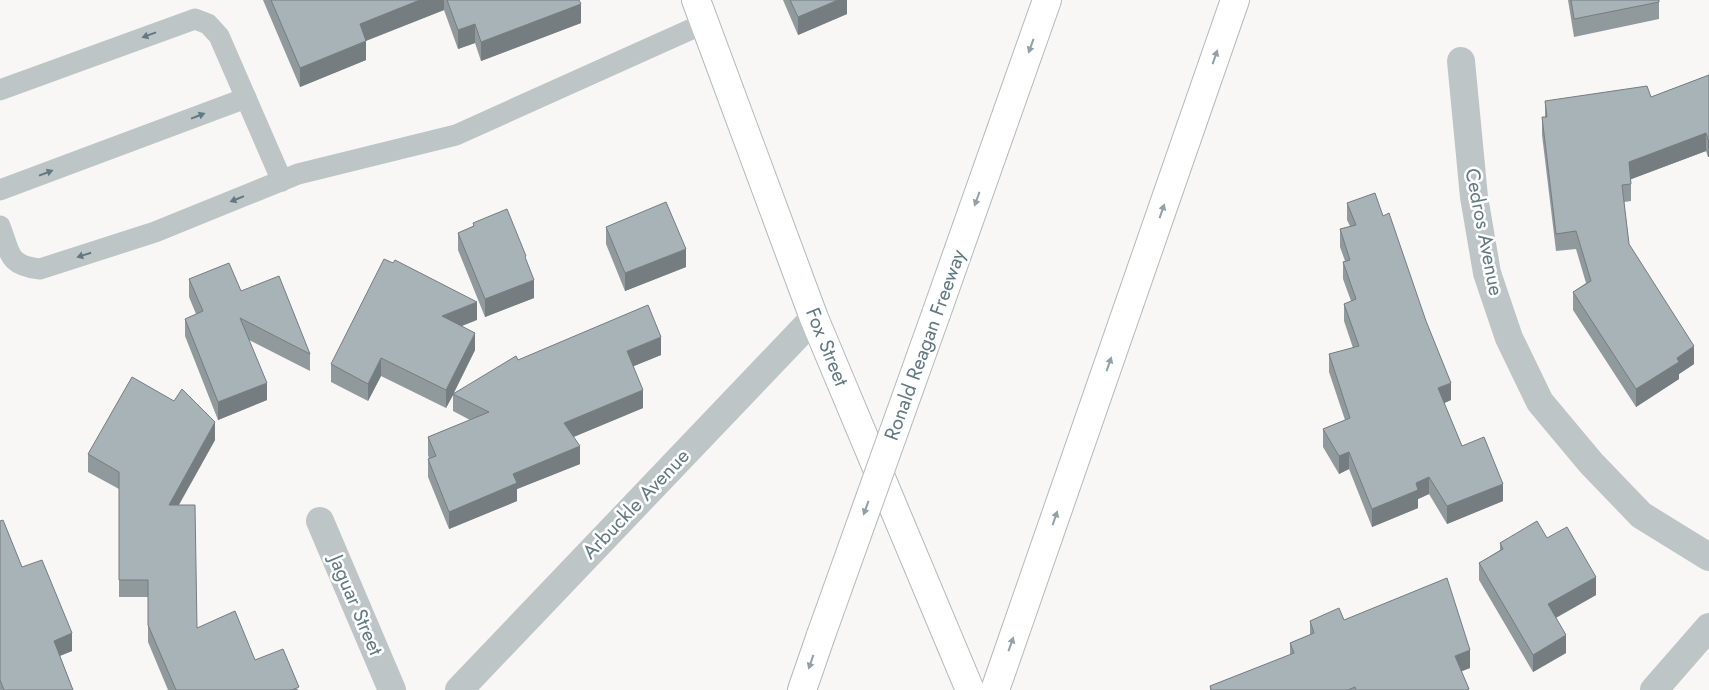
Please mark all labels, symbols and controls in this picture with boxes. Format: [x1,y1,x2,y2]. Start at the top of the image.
one-way arrow [141,32,156,39]
one-way arrow [1027,39,1035,54]
one-way arrow [1211,49,1219,64]
one-way arrow [191,111,205,119]
street label: Cedros Avenue [1457,166,1511,298]
one-way arrow [38,168,53,176]
one-way arrow [973,192,981,207]
one-way arrow [229,195,244,203]
one-way arrow [1159,203,1166,218]
street label: Ronald Reagan Freeway [877,245,973,445]
one-way arrow [76,251,91,259]
street label: Fox Street [798,303,856,391]
one-way arrow [1106,357,1113,372]
street label: Arbuckle Avenue [576,442,696,566]
one-way arrow [862,501,869,516]
one-way arrow [1052,510,1060,525]
street label: Jaguar Street [321,548,390,660]
one-way arrow [1007,636,1015,651]
one-way arrow [807,655,814,670]

